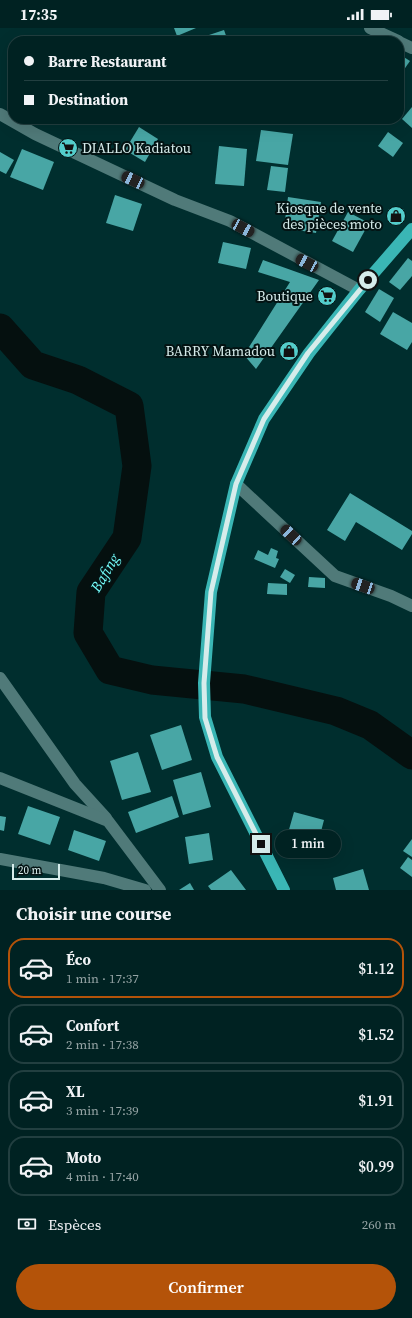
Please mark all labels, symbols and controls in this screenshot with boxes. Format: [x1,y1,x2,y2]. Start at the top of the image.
text: 17:35 [20,4,57,25]
text: Barre Restaurant [48,51,166,72]
text: Destination [48,89,128,110]
supermarket icon: DIALLO Kadiatou [57,137,79,159]
place label: DIALLO Kadiatou [82,138,191,158]
car [120,169,146,191]
place label: Kiosque de vente des pièces moto [276,198,382,234]
shop icon: Kiosque de vente des pièces moto [385,205,407,227]
car [230,217,256,239]
car [294,252,320,274]
route start [359,271,377,289]
supermarket icon: Boutique [316,285,338,307]
place label: Boutique [257,286,313,306]
shop icon: BARRY Mamadou [278,340,300,362]
place label: BARRY Mamadou [165,341,275,361]
car [278,522,304,548]
water label: Bafing [84,549,125,597]
car [350,576,376,596]
callout: 1 min [275,830,341,858]
route end [252,835,270,853]
text: 1 min [291,835,325,852]
scale bar [12,862,60,881]
text: 20 m [18,863,41,878]
text: Choisir une course [16,901,171,926]
text: Éco [66,949,91,970]
icon: car [18,950,54,986]
text: $1.12 [358,958,394,979]
text: 1 min · 17:37 [66,970,139,987]
text: Confort [66,1015,119,1036]
icon: car [18,1016,54,1052]
text: $1.52 [358,1024,394,1045]
text: 2 min · 17:38 [66,1036,139,1053]
text: XL [66,1081,85,1102]
icon: car [18,1082,54,1118]
text: $1.91 [358,1090,394,1111]
text: 3 min · 17:39 [66,1102,139,1119]
text: Moto [66,1147,101,1168]
icon: car [18,1148,54,1184]
text: $0.99 [358,1156,394,1177]
text: 4 min · 17:40 [66,1168,139,1185]
icon: cash [16,1213,38,1235]
text: Espèces [48,1214,101,1235]
text: 260 m [362,1216,396,1233]
button: Confirmer [16,1264,396,1310]

